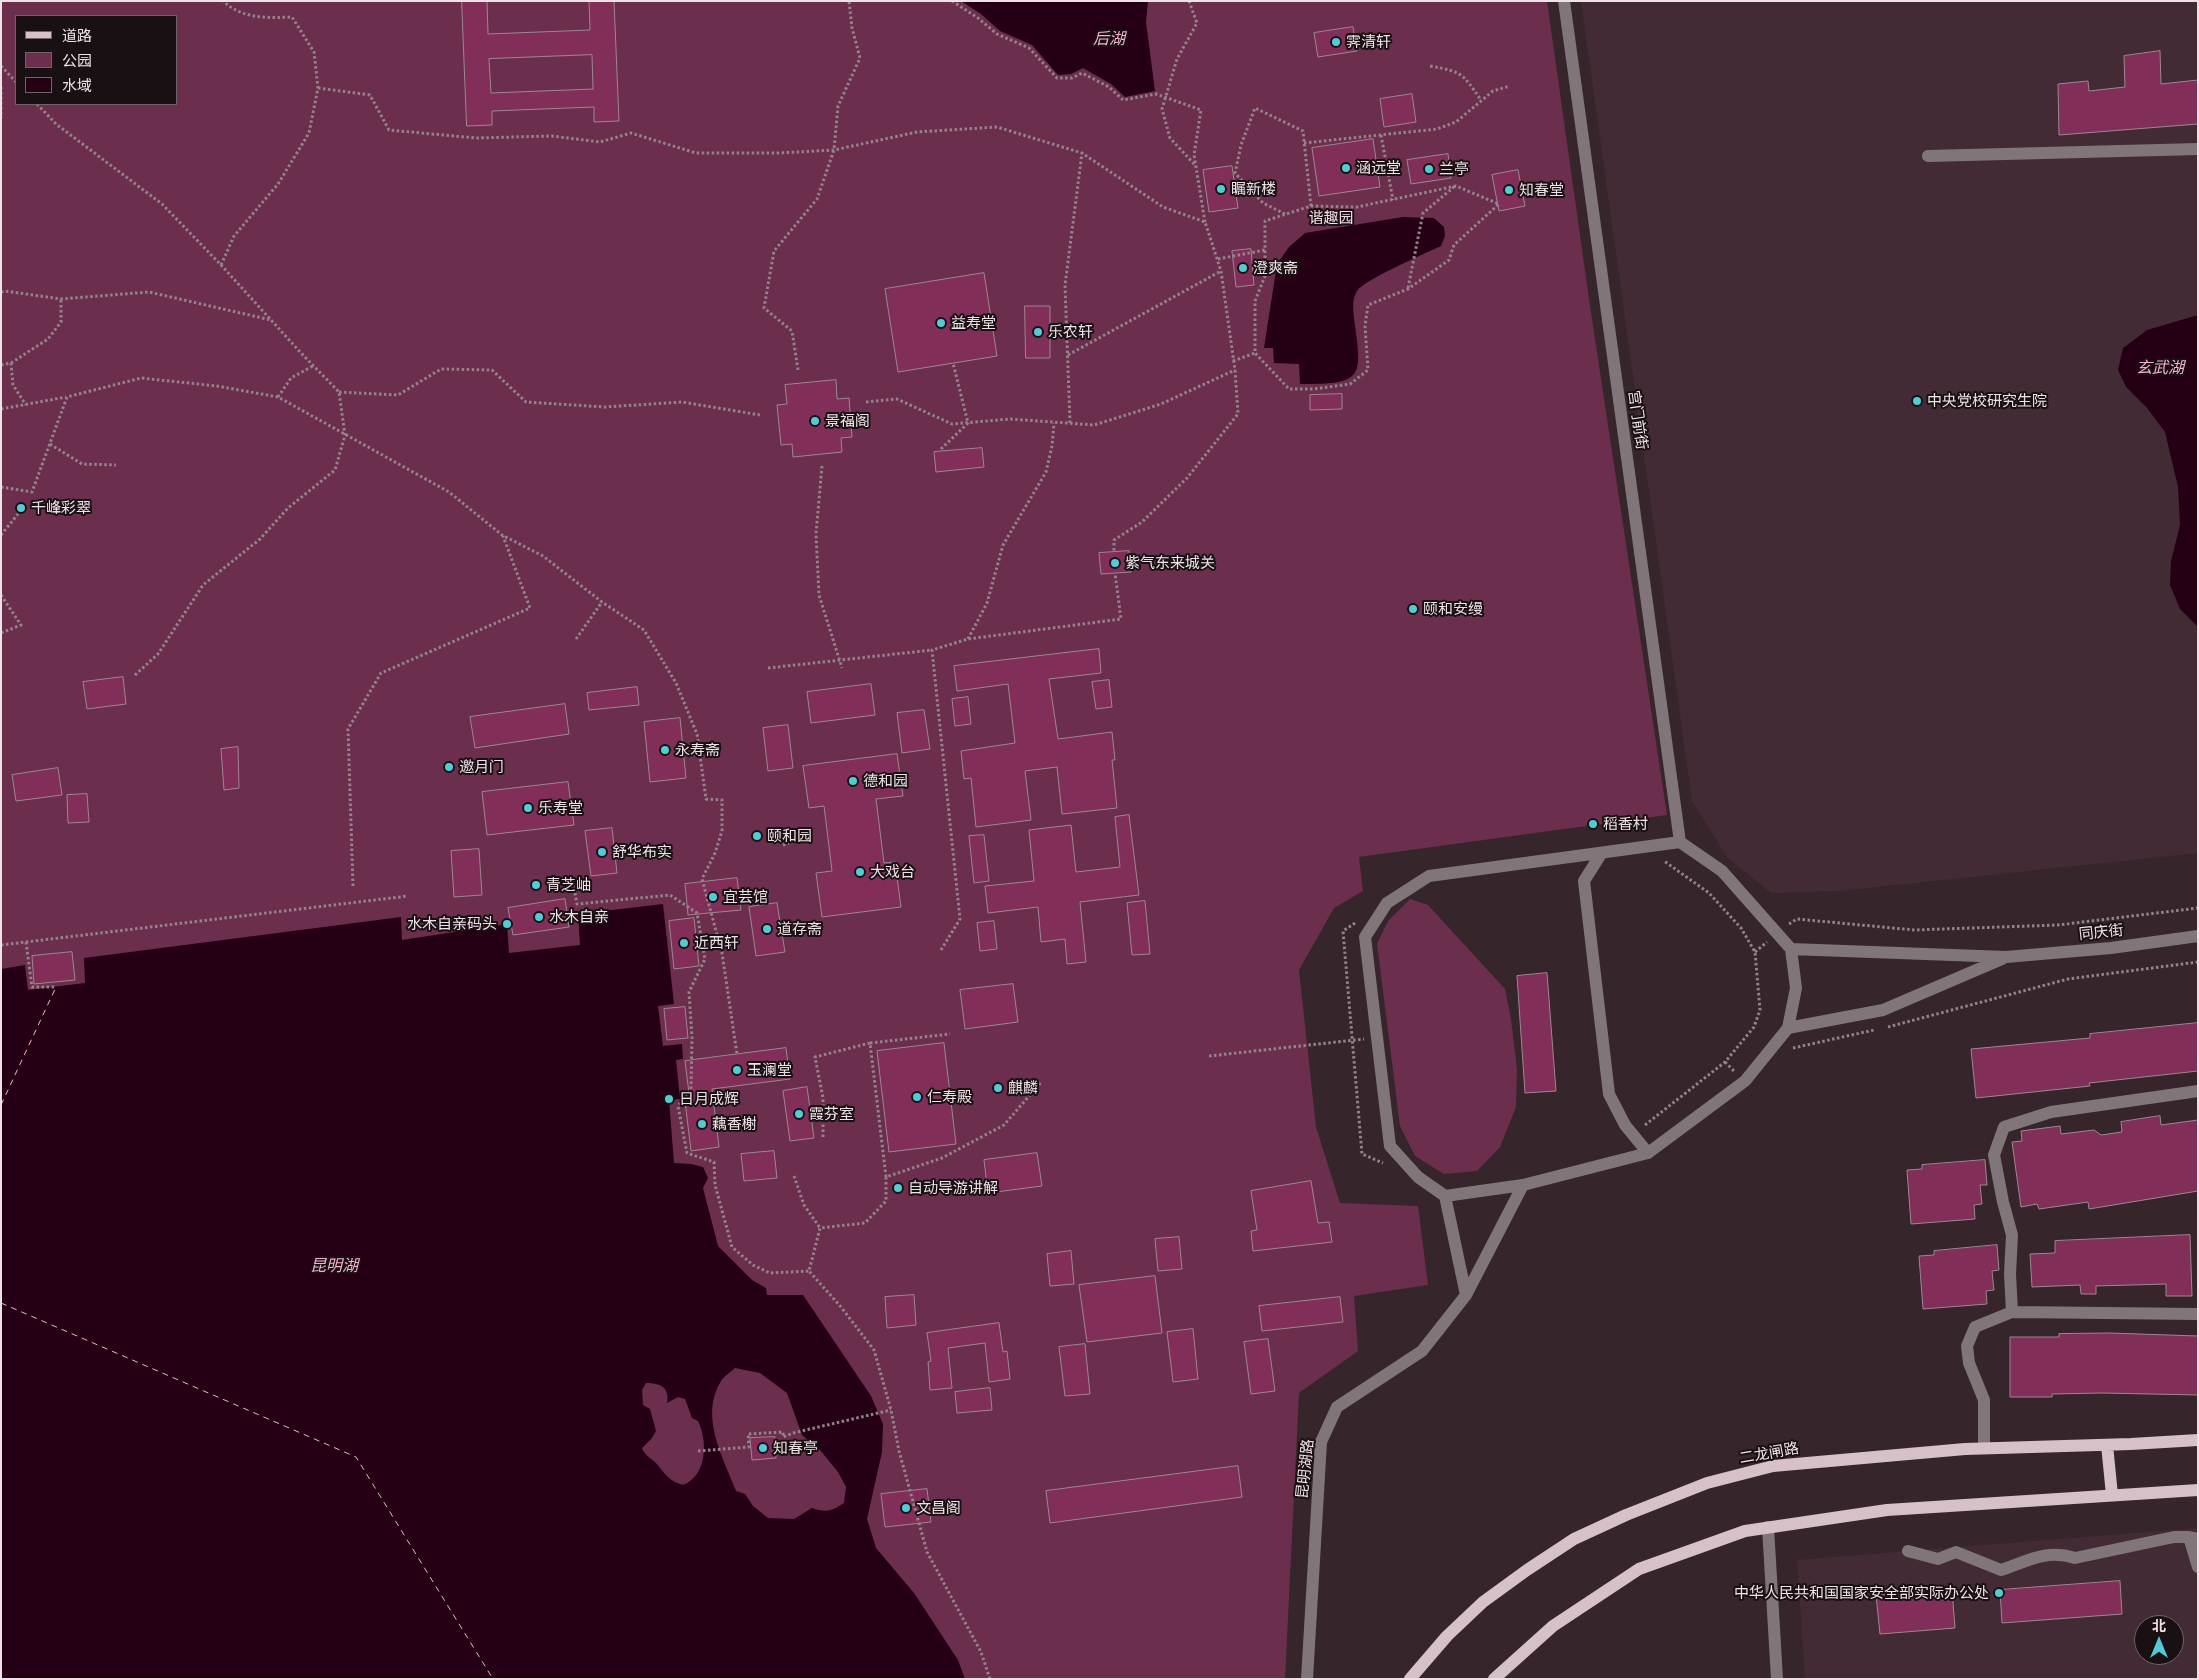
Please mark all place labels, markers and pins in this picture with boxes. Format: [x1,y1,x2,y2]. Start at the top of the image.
place label: 霁清轩 [1346,33,1391,51]
marker: 霁清轩 [1330,36,1342,48]
place label: 涵远堂 [1356,159,1401,177]
place label: 兰亭 [1439,160,1469,178]
marker: 涵远堂 [1340,162,1352,174]
marker: 兰亭 [1423,163,1435,175]
place label: 瞩新楼 [1231,180,1276,198]
place label: 知春堂 [1519,181,1564,199]
marker: 瞩新楼 [1215,183,1227,195]
marker: 知春堂 [1503,184,1515,196]
place label: 澄爽斋 [1253,259,1298,277]
marker: 澄爽斋 [1237,262,1249,274]
place label: 益寿堂 [951,314,996,332]
marker: 益寿堂 [935,317,947,329]
place label: 乐农轩 [1048,323,1093,341]
marker: 乐农轩 [1032,326,1044,338]
place label: 中央党校研究生院 [1927,392,2047,410]
marker: 中央党校研究生院 [1911,395,1923,407]
place label: 景福阁 [825,412,870,430]
marker: 景福阁 [809,415,821,427]
place label: 千峰彩翠 [31,499,91,517]
marker: 千峰彩翠 [15,502,27,514]
place label: 紫气东来城关 [1125,554,1215,572]
marker: 紫气东来城关 [1109,557,1121,569]
place label: 颐和安缦 [1423,600,1483,618]
marker: 颐和安缦 [1407,603,1419,615]
place label: 永寿斋 [675,741,720,759]
marker: 永寿斋 [659,744,671,756]
place label: 邀月门 [459,758,504,776]
marker: 邀月门 [443,761,455,773]
place label: 德和园 [863,772,908,790]
marker: 德和园 [847,775,859,787]
place label: 乐寿堂 [538,799,583,817]
marker: 乐寿堂 [522,802,534,814]
place label: 稻香村 [1603,815,1648,833]
marker: 稻香村 [1587,818,1599,830]
place label: 颐和园 [767,827,812,845]
marker: 颐和园 [751,830,763,842]
place label: 舒华布实 [612,843,672,861]
marker: 舒华布实 [596,846,608,858]
place label: 大戏台 [870,863,915,881]
marker: 大戏台 [854,866,866,878]
place label: 青芝岫 [546,876,591,894]
marker: 青芝岫 [530,879,542,891]
place label: 宜芸馆 [723,888,768,906]
marker: 宜芸馆 [707,891,719,903]
place label: 水木自亲 [549,908,609,926]
marker: 水木自亲 [533,911,545,923]
place label: 水木自亲码头 [407,915,497,933]
marker: 水木自亲码头 [501,918,513,930]
place label: 道存斋 [777,920,822,938]
marker: 道存斋 [761,923,773,935]
place label: 近西轩 [694,934,739,952]
marker: 近西轩 [678,937,690,949]
place label: 玉澜堂 [747,1061,792,1079]
marker: 玉澜堂 [731,1064,743,1076]
place label: 麒麟 [1008,1079,1038,1097]
marker: 麒麟 [992,1082,1004,1094]
place label: 仁寿殿 [927,1088,972,1106]
place label: 日月成辉 [679,1090,739,1108]
marker: 仁寿殿 [911,1091,923,1103]
marker: 日月成辉 [663,1093,675,1105]
place label: 霞芬室 [809,1105,854,1123]
marker: 霞芬室 [793,1108,805,1120]
place label: 藕香榭 [712,1115,757,1133]
marker: 藕香榭 [696,1118,708,1130]
place label: 自动导游讲解 [908,1179,998,1197]
marker: 自动导游讲解 [892,1182,904,1194]
place label: 知春亭 [773,1439,818,1457]
marker: 知春亭 [757,1442,769,1454]
place label: 文昌阁 [916,1499,961,1517]
marker: 文昌阁 [900,1502,912,1514]
place label: 中华人民共和国国家安全部实际办公处 [1734,1584,1989,1602]
marker: 中华人民共和国国家安全部实际办公处 [1993,1587,2005,1599]

